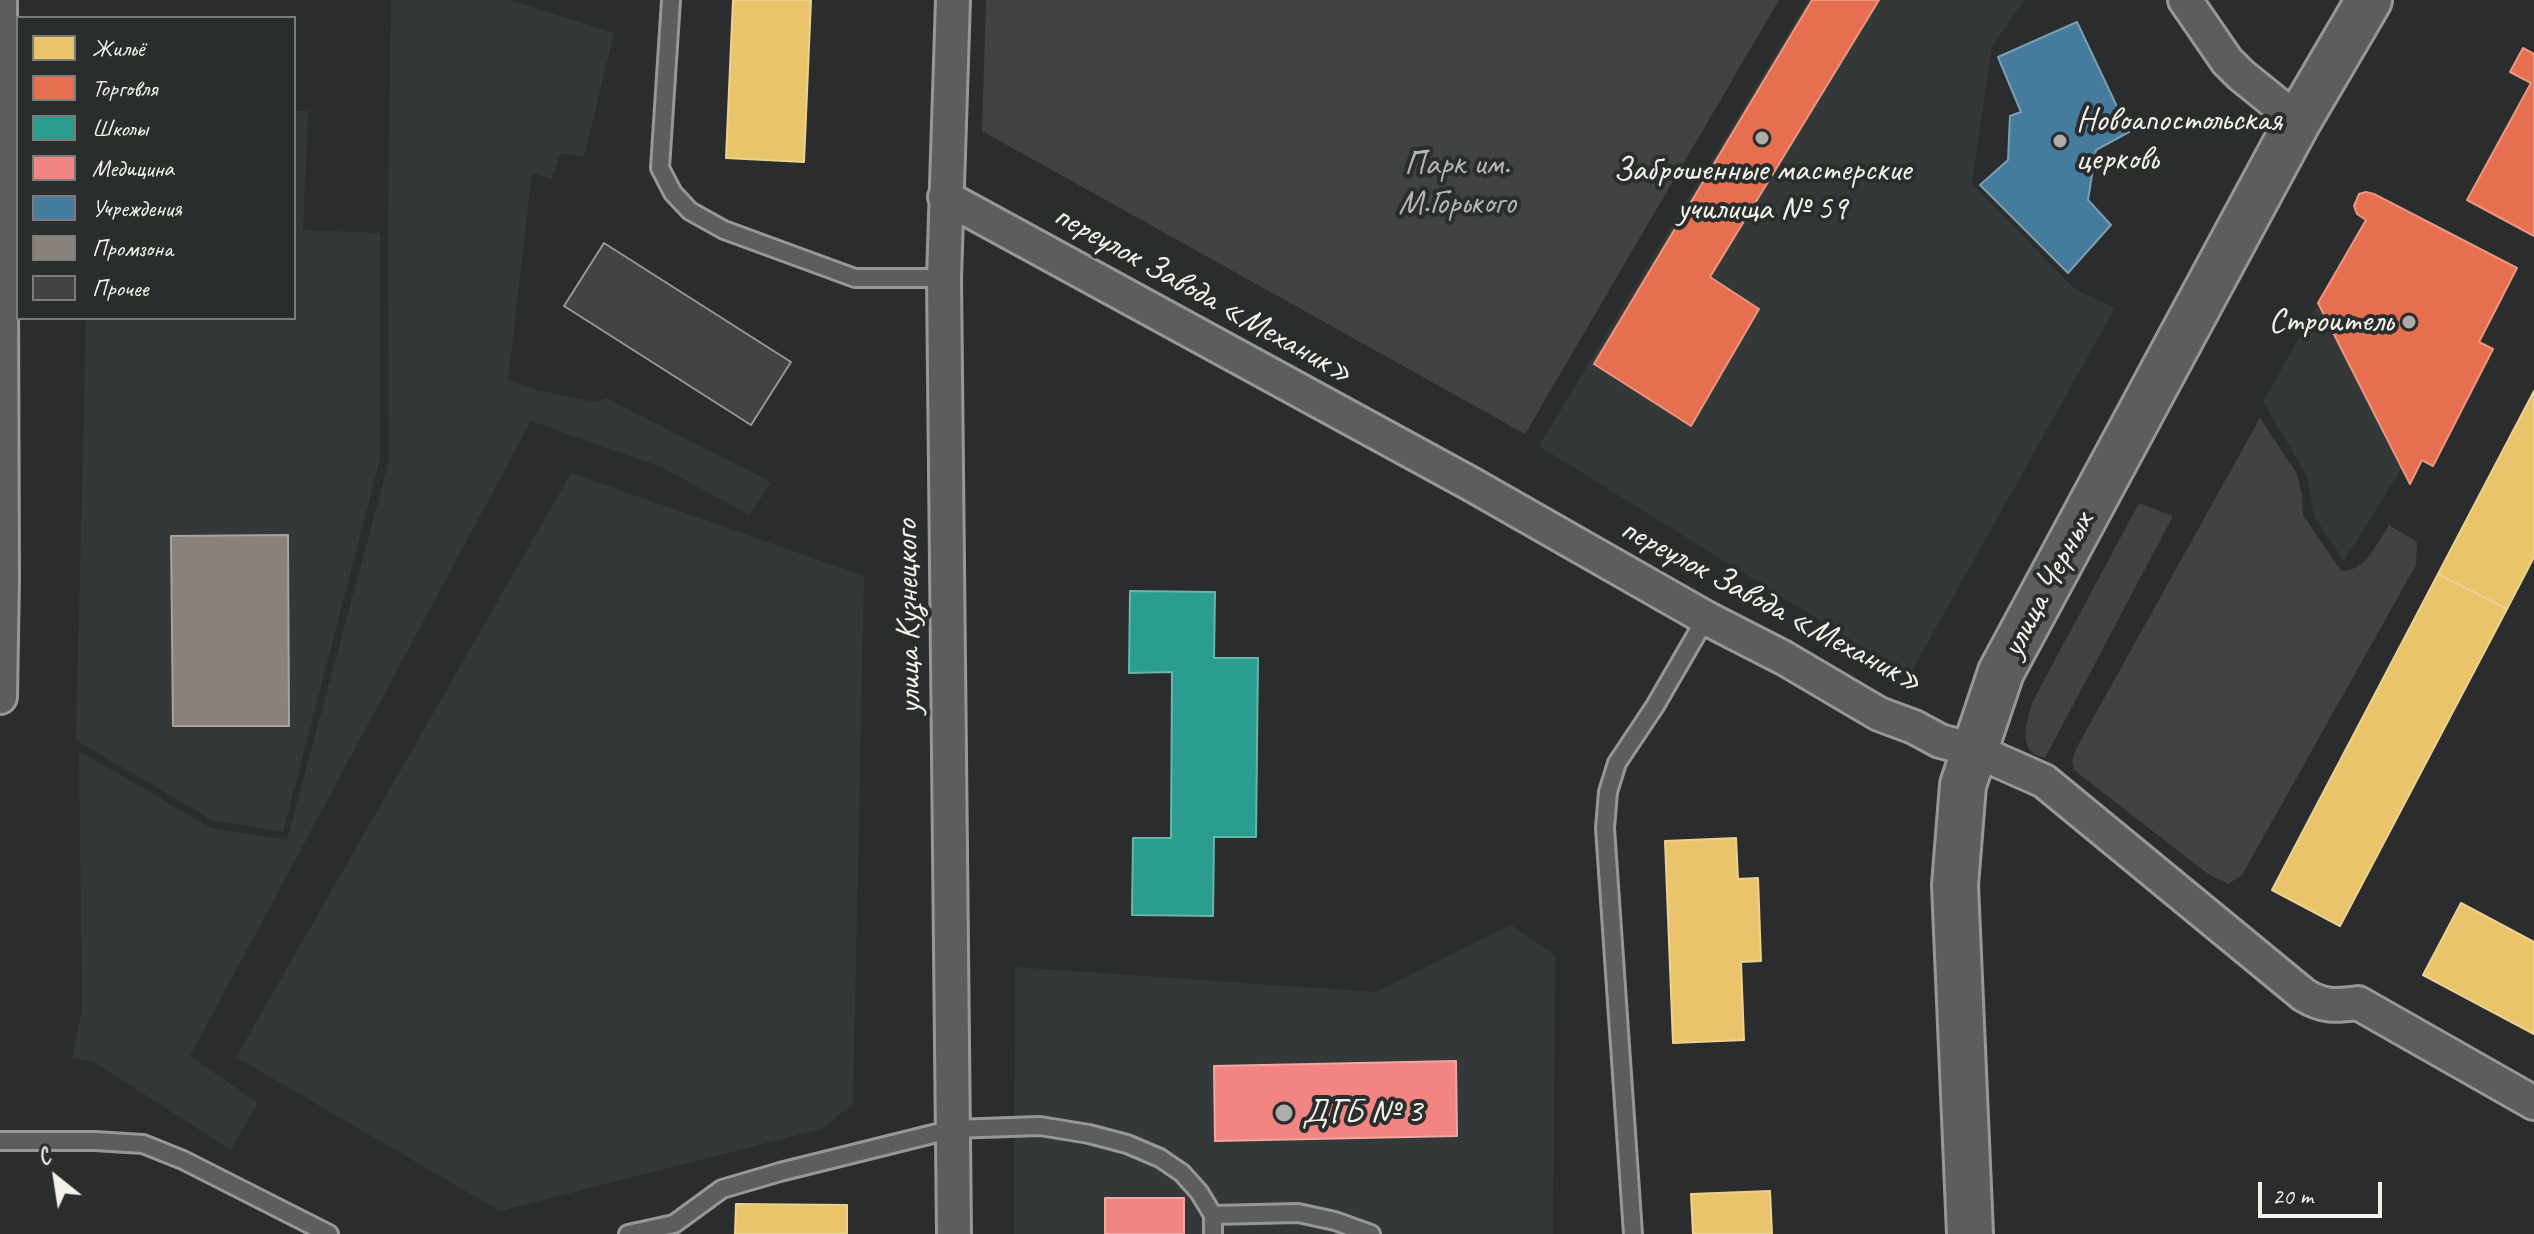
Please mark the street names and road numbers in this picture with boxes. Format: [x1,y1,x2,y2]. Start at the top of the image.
street label: переулок Завода «Механик» [1046,196,1360,394]
street label: улица Черных [1993,505,2103,665]
street label: переулок Завода «Механик» [1613,509,1929,703]
street label: улица Кузнецкого [887,519,931,715]

